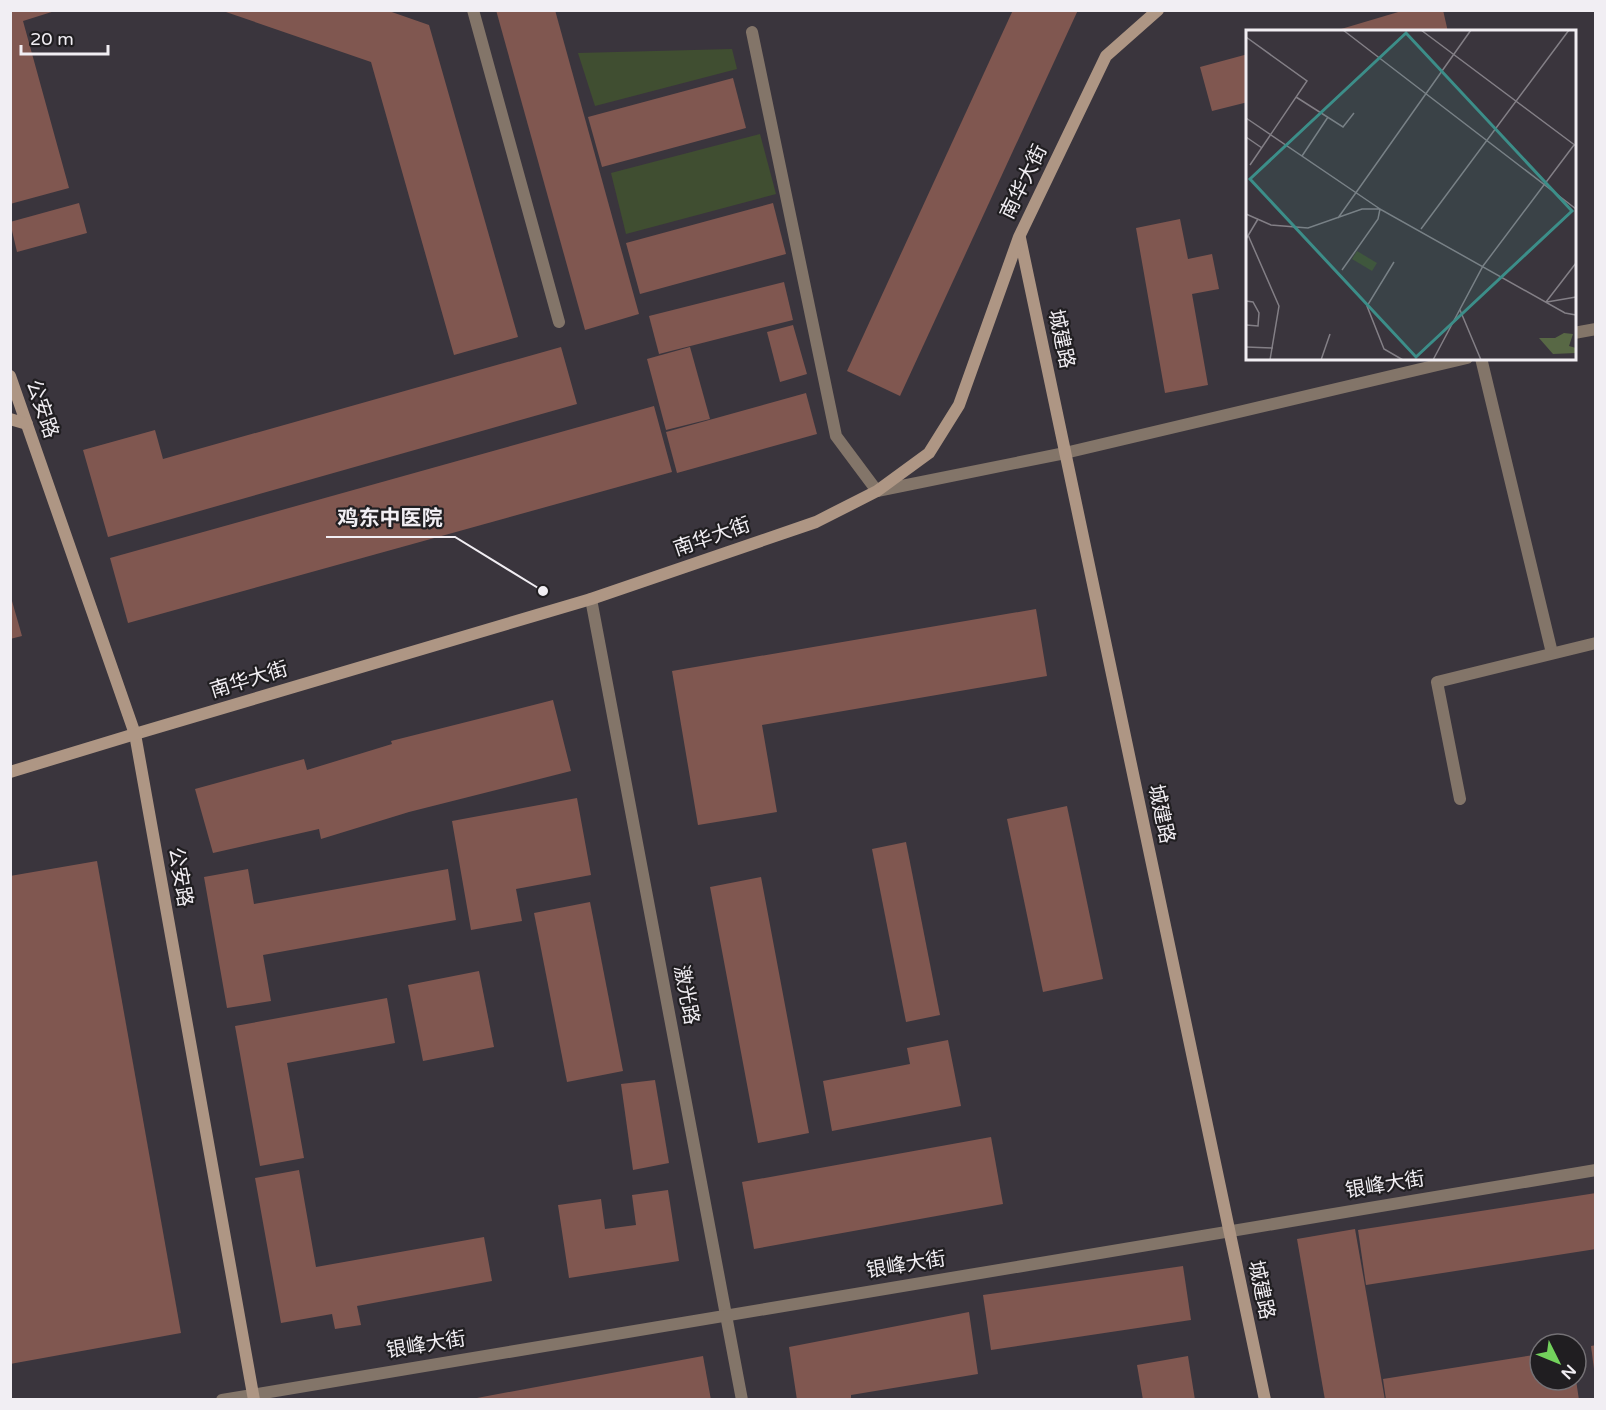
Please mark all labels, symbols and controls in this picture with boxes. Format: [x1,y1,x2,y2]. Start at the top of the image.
scale bar [21,18,108,56]
text: 20 m [30,28,74,50]
inset map [1246,30,1576,360]
street label: 南华大街 [996,141,1052,223]
street label: 城建路 [1043,307,1079,371]
street label: 公安路 [21,377,63,441]
callout: 鸡东中医院 [326,498,455,537]
text: 鸡东中医院 [338,506,443,531]
street label: 南华大街 [670,513,754,561]
street label: 南华大街 [207,657,291,703]
street label: 城建路 [1143,782,1179,846]
street label: 公安路 [163,845,197,909]
street label: 激光路 [668,963,704,1027]
street label: 银峰大街 [1344,1167,1426,1203]
street label: 银峰大街 [865,1247,947,1283]
street label: 城建路 [1243,1258,1279,1322]
street label: 银峰大街 [385,1327,467,1363]
north arrow [1528,1332,1588,1392]
text: N [1557,1360,1580,1383]

